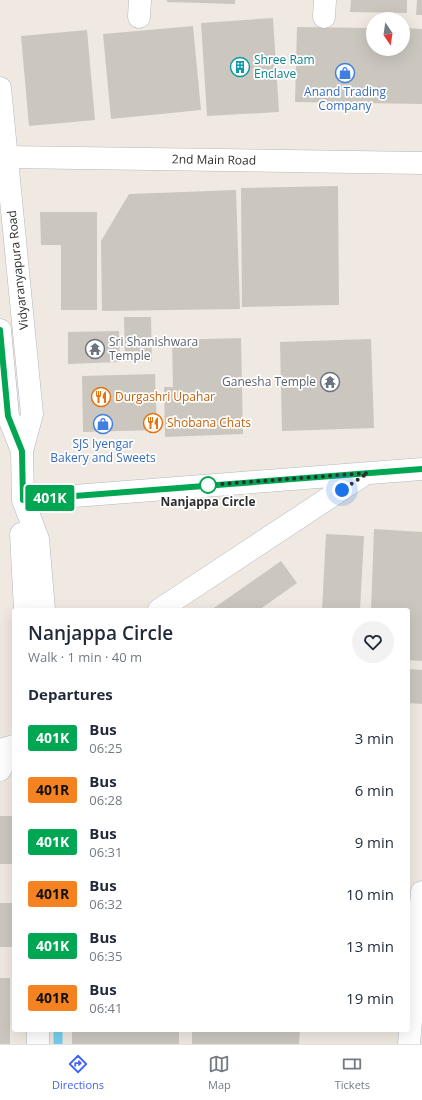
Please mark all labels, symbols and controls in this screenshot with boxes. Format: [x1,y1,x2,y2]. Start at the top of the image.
north arrow [366,12,410,56]
map controls [366,12,410,56]
place label: Shree Ram Enclave [254,51,315,82]
building icon: Shree Ram Enclave [229,56,251,78]
shop icon: Anand Trading Company [334,62,356,84]
place label: Anand Trading Company [304,83,386,114]
street label: 2nd Main Road [172,150,256,169]
street label: Vidyaranyapura Road [3,210,32,331]
place label: Sri Shanishwara Temple [109,333,198,364]
temple icon: Sri Shanishwara Temple [84,338,106,360]
temple icon: Ganesha Temple [319,371,341,393]
place label: Ganesha Temple [222,373,316,390]
restaurant icon: Durgashri Upahar [90,386,112,408]
place label: Durgashri Upahar [115,388,215,405]
restaurant icon: Shobana Chats [142,412,164,434]
shop icon: SJS Iyengar Bakery and Sweets [92,413,114,435]
place label: Shobana Chats [167,414,251,431]
place label: SJS Iyengar Bakery and Sweets [50,435,156,466]
marker: Nanjappa Circle [199,476,217,494]
your location [332,480,352,500]
line badge: 401K [22,485,78,511]
text: 401K [33,488,67,507]
place label: Nanjappa Circle [160,493,256,510]
text: Nanjappa Circle [28,620,173,646]
button: heart [352,621,394,663]
text: Walk · 1 min · 40 m [28,648,142,666]
text: Departures [28,684,113,704]
text: Bus [89,719,117,739]
text: 401K [36,728,69,747]
text: 3 min [355,728,394,748]
text: 06:25 [89,739,122,757]
text: Bus [89,771,117,791]
text: 401R [36,780,69,799]
text: 6 min [355,780,394,800]
text: 06:28 [89,791,122,809]
text: Bus [89,823,117,843]
text: 401K [36,832,69,851]
text: 9 min [355,832,394,852]
text: 06:31 [89,843,122,861]
text: Bus [89,875,117,895]
text: 401R [36,884,69,903]
text: 10 min [346,884,394,904]
text: 06:32 [89,895,122,913]
text: Bus [89,927,117,947]
text: 401K [36,936,69,955]
text: 13 min [346,936,394,956]
text: 06:35 [89,947,122,965]
text: Bus [89,979,117,999]
text: 401R [36,988,69,1007]
text: 19 min [346,988,394,1008]
text: 06:41 [89,999,122,1017]
tab: Directions [52,1053,104,1092]
tab: Map [208,1053,231,1092]
tab: Tickets [335,1053,370,1092]

